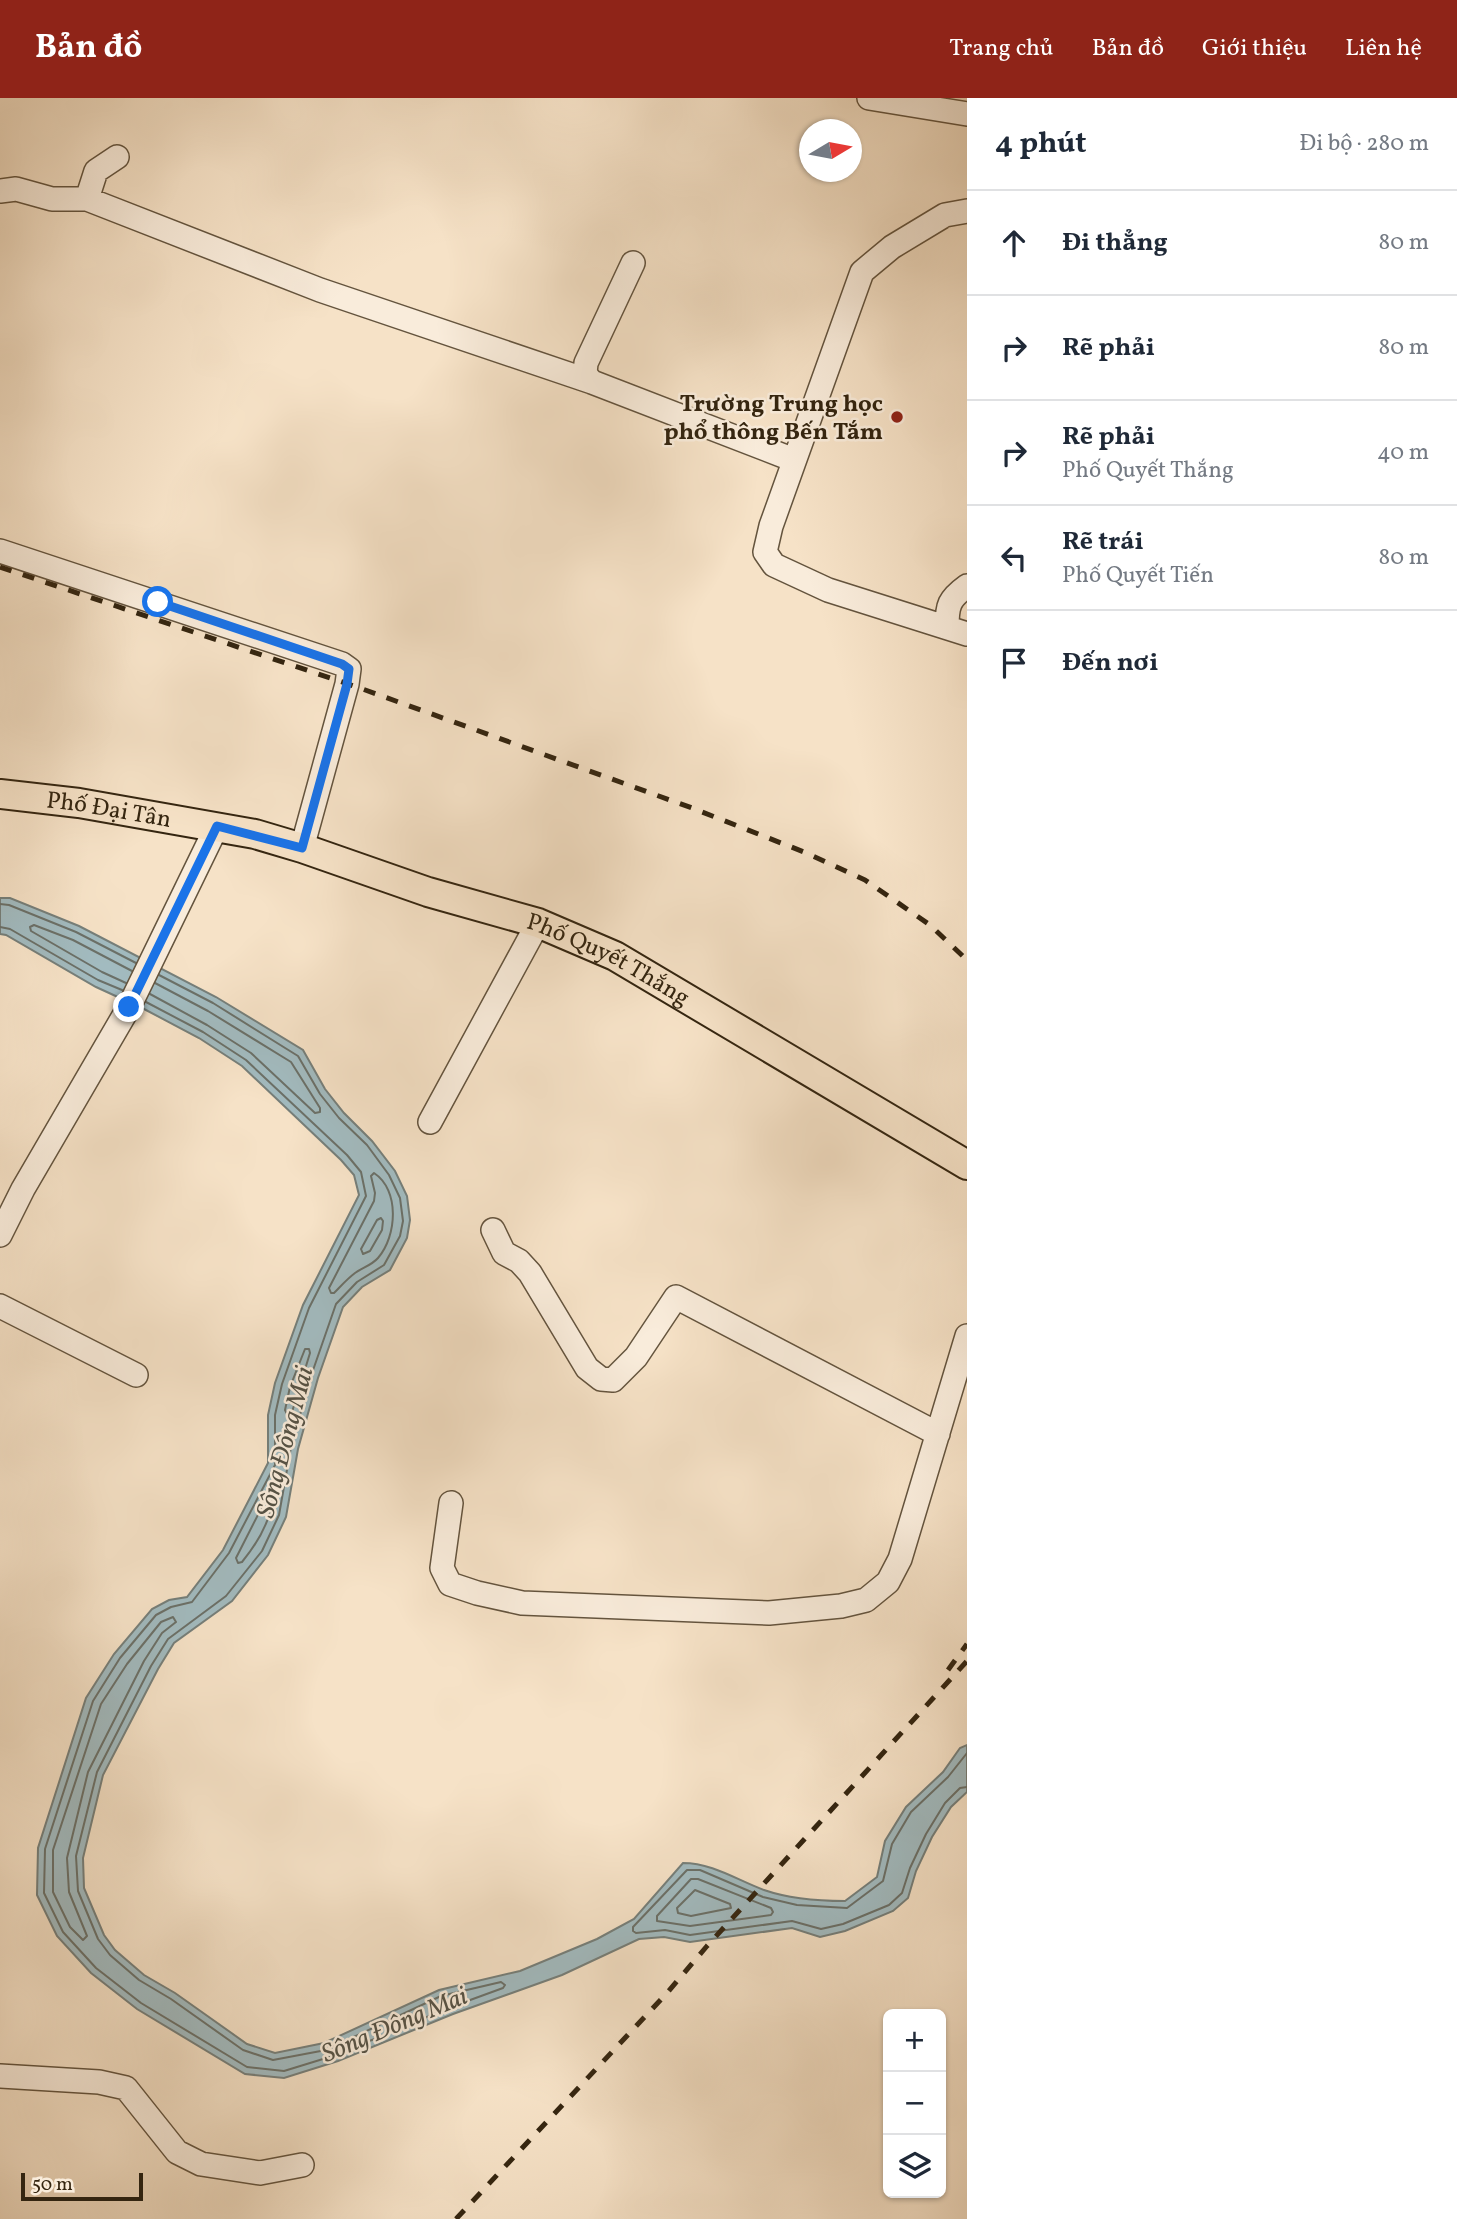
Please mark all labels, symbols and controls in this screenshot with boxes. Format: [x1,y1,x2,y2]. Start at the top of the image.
text: Bản đồ [35,26,142,72]
text: Trang chủ [949,32,1054,66]
text: Bản đồ [1092,32,1164,66]
text: Giới thiệu [1202,32,1307,66]
text: Liên hệ [1345,32,1422,66]
north arrow [799,119,862,182]
text: 4 phút [995,123,1087,165]
text: Đi bộ · 280 m [1299,128,1429,160]
icon: ahead [995,224,1033,262]
text: Đi thẳng [1062,225,1168,261]
text: 80 m [1379,227,1429,259]
icon: right [995,329,1033,367]
text: Rẽ phải [1062,330,1155,366]
text: 80 m [1379,332,1429,364]
place label: Trường Trung học phổ thông Bến Tắm [664,388,883,450]
marker: Trường Trung học phổ thông Bến Tắm [889,409,905,425]
text: Rẽ phải [1062,419,1155,455]
icon: right [995,434,1033,472]
text: 40 m [1377,437,1429,469]
text: Phố Quyết Thắng [1062,455,1234,487]
text: Rẽ trái [1062,524,1144,560]
icon: left [995,539,1033,577]
text: 80 m [1379,542,1429,574]
text: Phố Quyết Tiến [1062,560,1214,592]
route start [142,586,173,617]
icon: arrive [995,644,1033,682]
text: Đến nơi [1062,645,1158,681]
street label: Phố Đại Tân [44,784,174,838]
street label: Phố Quyết Thắng [523,906,696,1016]
route end [113,991,144,1022]
water label: Sông Đông Mai [248,1362,324,1522]
water label: Sông Đông Mai [316,1979,474,2073]
map controls [883,2009,946,2198]
button: + [883,2009,946,2072]
button: − [883,2072,946,2135]
button: layers [883,2135,946,2198]
scale bar [21,2170,144,2202]
text: 50 m [32,2172,73,2198]

